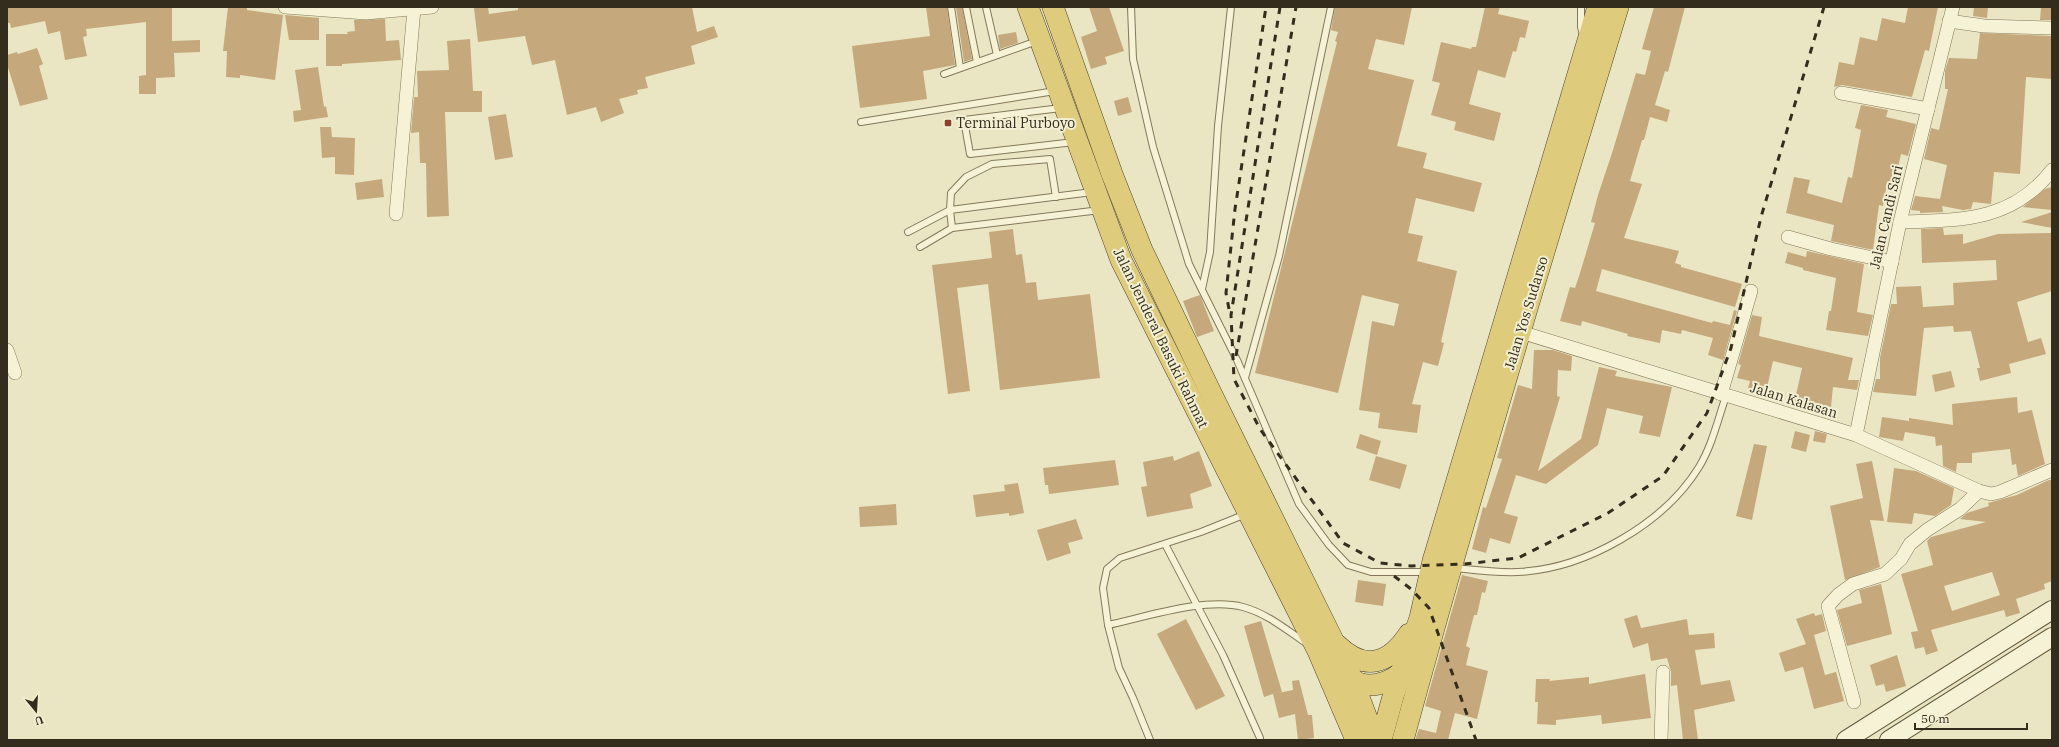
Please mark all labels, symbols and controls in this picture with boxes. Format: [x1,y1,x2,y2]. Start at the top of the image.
place label: Terminal Purboyo [956,114,1075,132]
marker: Terminal Purboyo [943,118,953,128]
street label: Jalan Candi Sari [1865,163,1907,271]
street label: Jalan Jenderal Basuki Rahmat [1110,245,1213,431]
street label: Jalan Yos Sudarso [1500,254,1552,372]
street label: Jalan Kalasan [1748,378,1840,422]
north arrow [16,691,56,731]
scale bar [1915,705,2027,731]
text: 50 m [1921,711,1950,726]
text: U [32,713,45,729]

